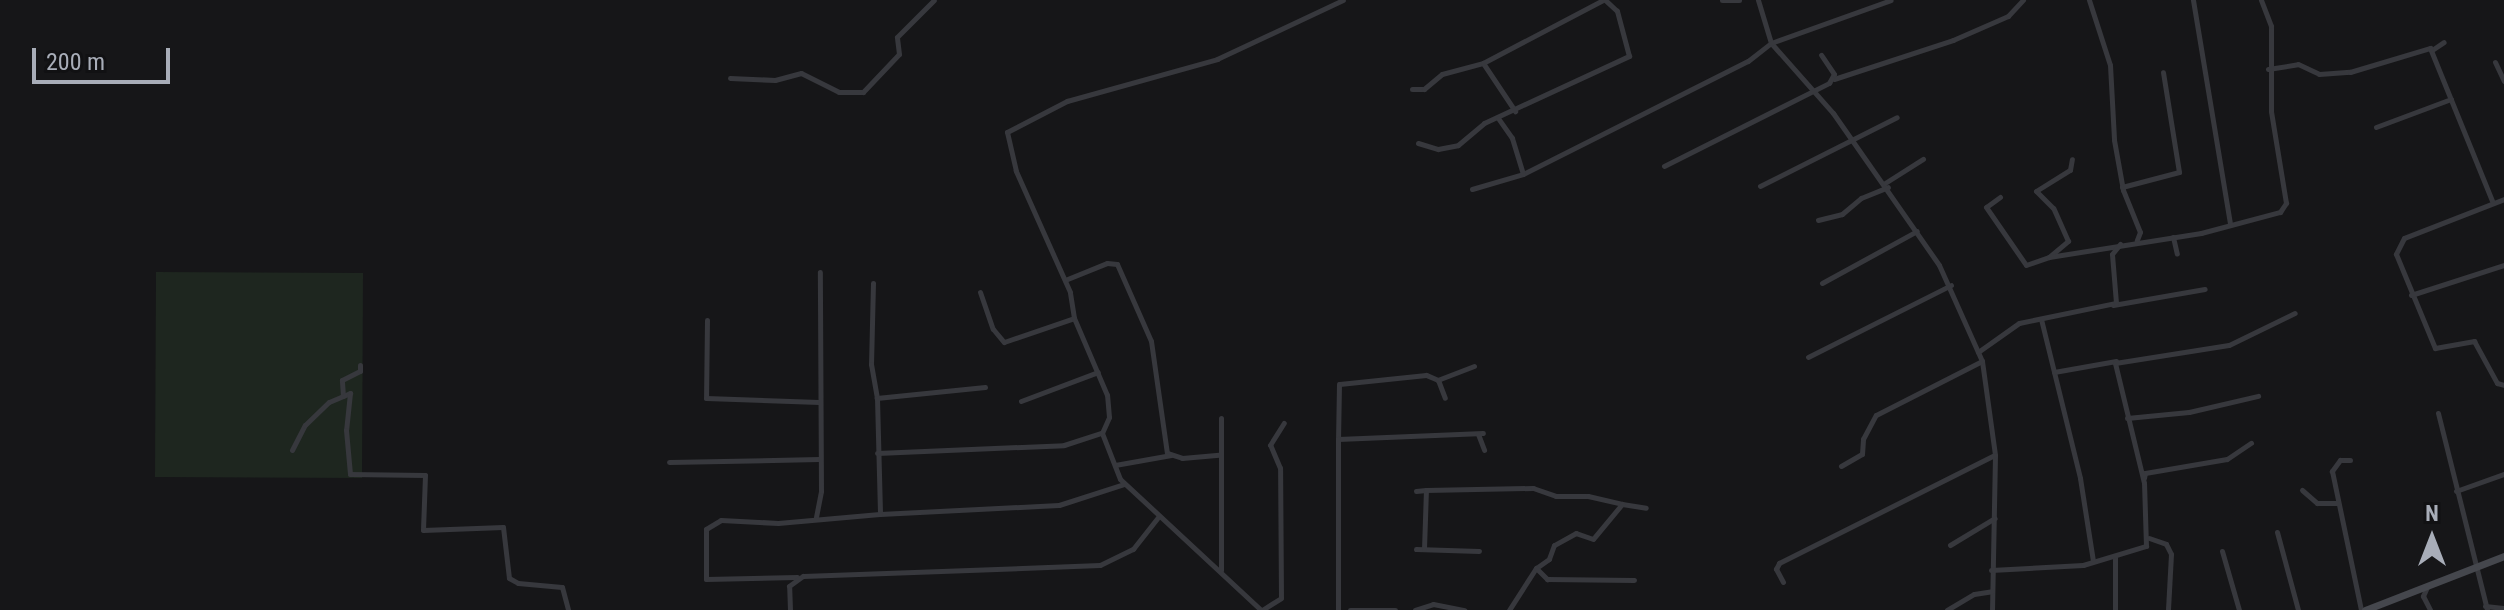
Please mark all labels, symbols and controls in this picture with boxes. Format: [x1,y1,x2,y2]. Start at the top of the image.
scale bar [36,32,174,82]
text: 200 m [46,48,105,76]
north arrow [2392,498,2472,578]
text: N [2425,501,2439,526]

